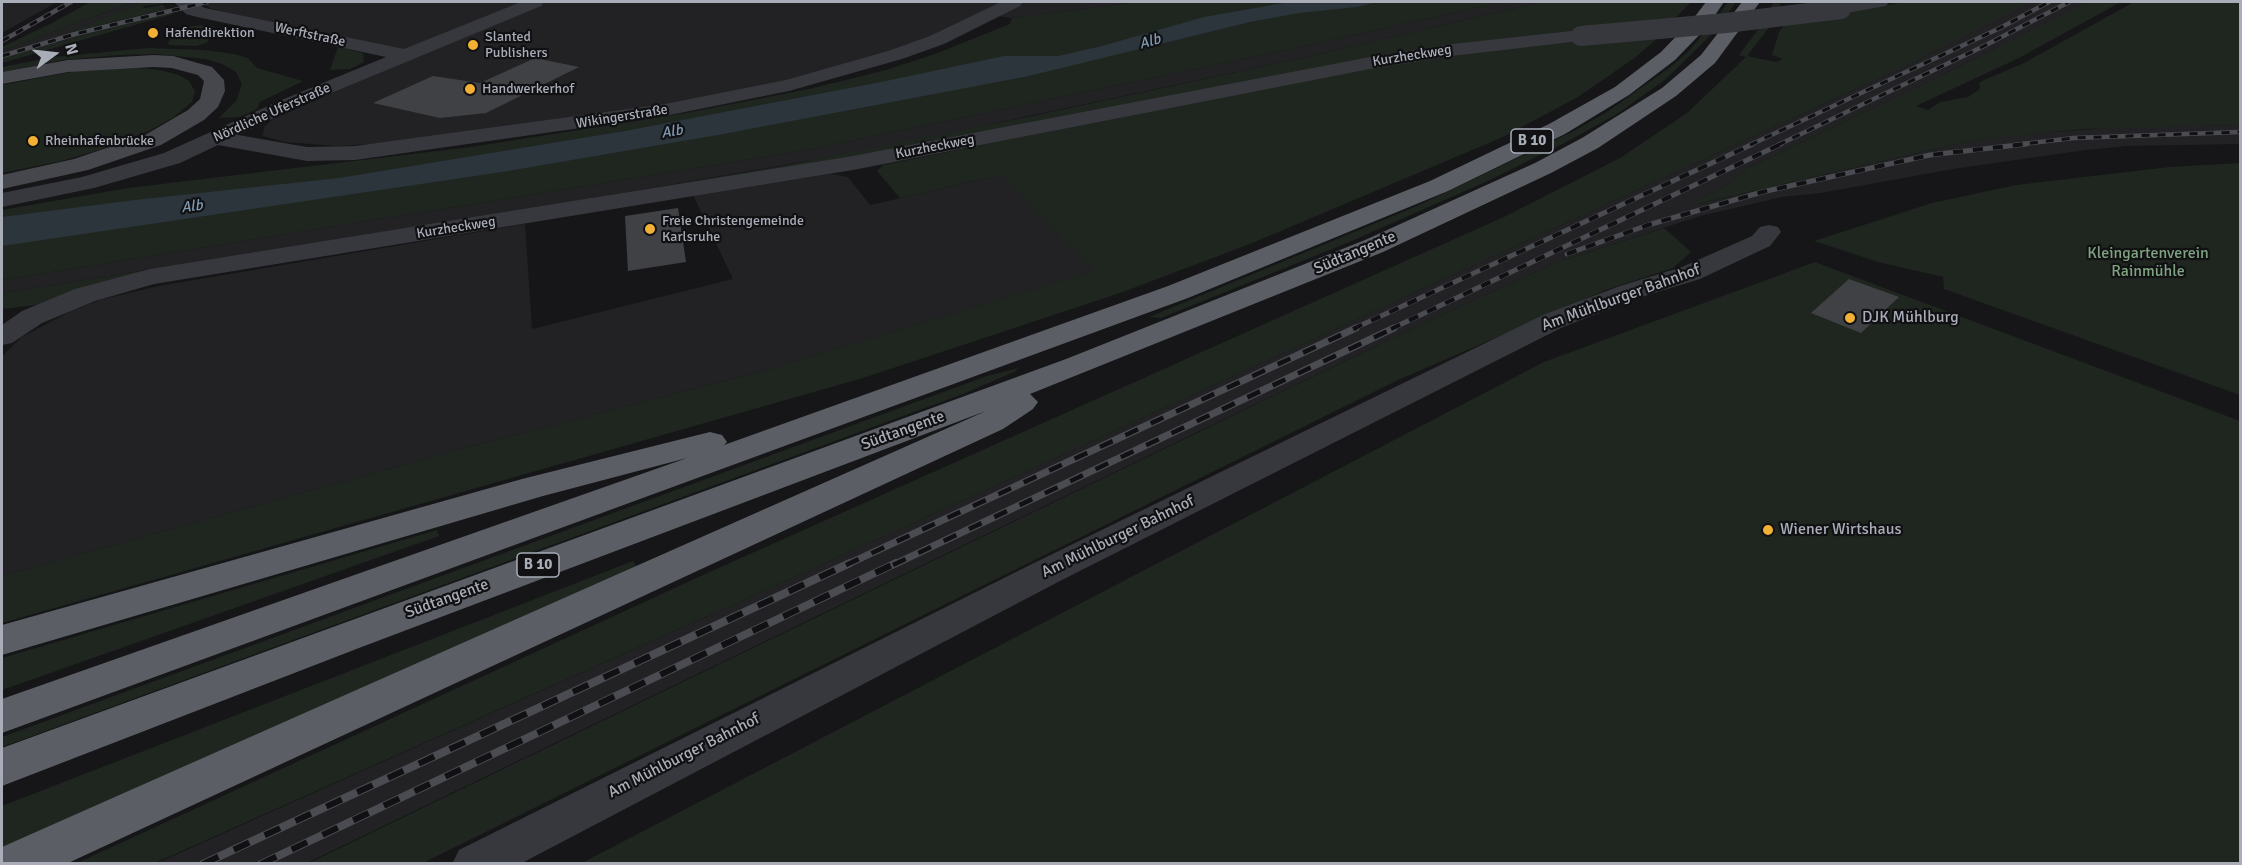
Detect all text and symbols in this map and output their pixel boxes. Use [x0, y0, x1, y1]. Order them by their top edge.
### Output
street label: Werftstraße [273, 19, 347, 51]
north arrow [24, 24, 84, 84]
place label: Hafendirektion [165, 25, 255, 41]
marker: Hafendirektion [146, 26, 160, 40]
place label: Slanted Publishers [485, 29, 548, 62]
water label: Alb [1137, 30, 1163, 54]
marker: Slanted Publishers [466, 38, 480, 52]
text: N [60, 41, 82, 57]
street label: Kurzheckweg [1371, 41, 1453, 71]
street label: Nördliche Uferstraße [211, 80, 333, 146]
place label: Handwerkerhof [482, 81, 574, 97]
marker: Handwerkerhof [463, 82, 477, 96]
street label: Wikingerstraße [575, 101, 669, 133]
water label: Alb [660, 121, 684, 143]
road number: B 10 [1511, 129, 1553, 153]
street label: Kurzheckweg [894, 131, 976, 163]
place label: Rheinhafenbrücke [45, 133, 154, 149]
marker: Rheinhafenbrücke [26, 134, 40, 148]
water label: Alb [180, 197, 204, 217]
street label: Kurzheckweg [415, 213, 497, 243]
place label: Freie Christengemeinde Karlsruhe [662, 213, 804, 246]
marker: Freie Christengemeinde Karlsruhe [643, 222, 657, 236]
street label: Südtangente [1311, 227, 1399, 279]
park label: Kleingartenverein Rainmühle [2087, 244, 2209, 282]
street label: Am Mühlburger Bahnhof [1539, 260, 1703, 336]
place label: DJK Mühlburg [1862, 308, 1959, 328]
marker: DJK Mühlburg [1843, 311, 1857, 325]
street label: Südtangente [859, 407, 947, 455]
street label: Am Mühlburger Bahnhof [1039, 492, 1197, 582]
place label: Wiener Wirtshaus [1780, 520, 1901, 540]
marker: Wiener Wirtshaus [1761, 523, 1775, 537]
road number: B 10 [517, 553, 559, 577]
street label: Südtangente [403, 575, 491, 623]
street label: Am Mühlburger Bahnhof [605, 709, 763, 803]

